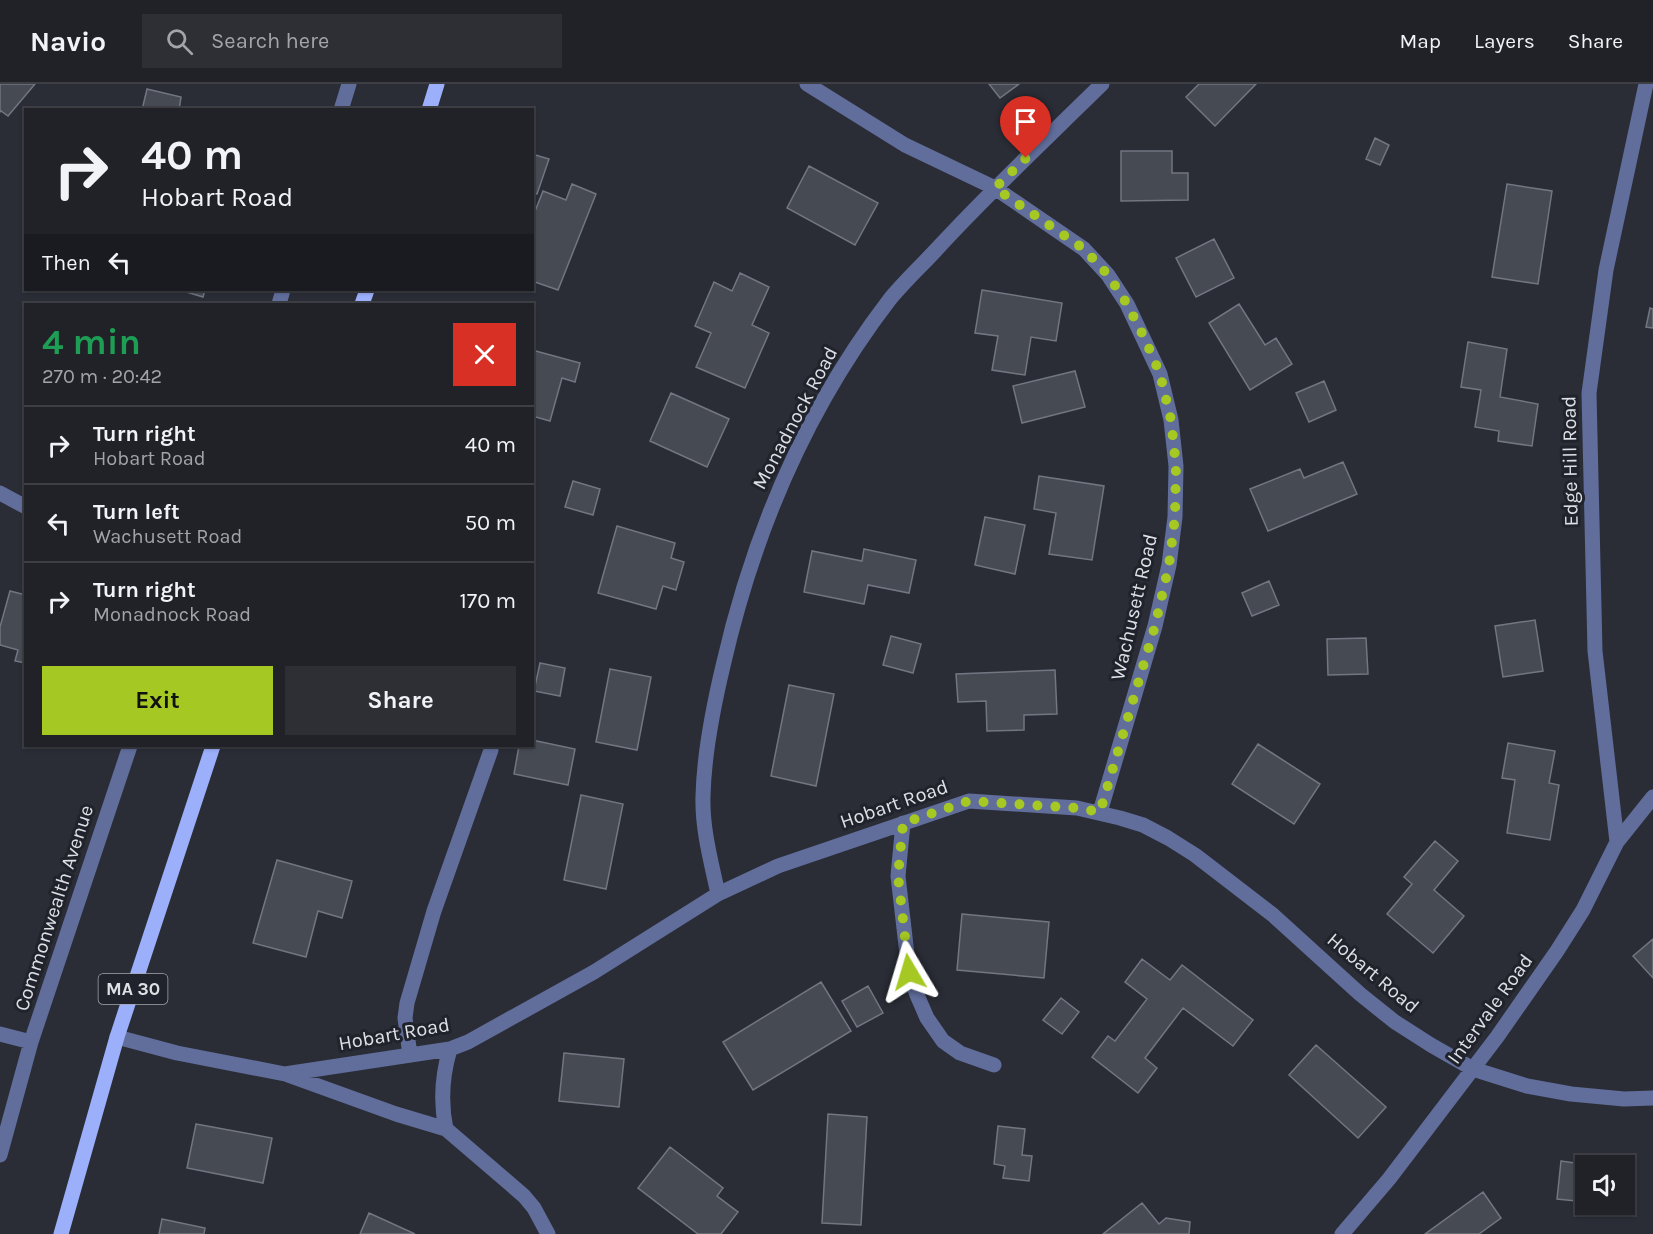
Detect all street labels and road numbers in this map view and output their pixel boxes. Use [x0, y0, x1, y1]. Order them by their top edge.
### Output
street label: Monadnock Road [748, 343, 842, 493]
street label: Edge Hill Road [1557, 395, 1583, 527]
street label: Wachusett Road [1106, 532, 1162, 682]
street label: Hobart Road [837, 775, 951, 833]
street label: Commonwealth Avenue [10, 802, 98, 1014]
street label: Hobart Road [1322, 928, 1424, 1018]
street label: Intervale Road [1442, 949, 1538, 1069]
road number: MA 30 [98, 974, 168, 1004]
street label: Hobart Road [337, 1013, 451, 1055]

